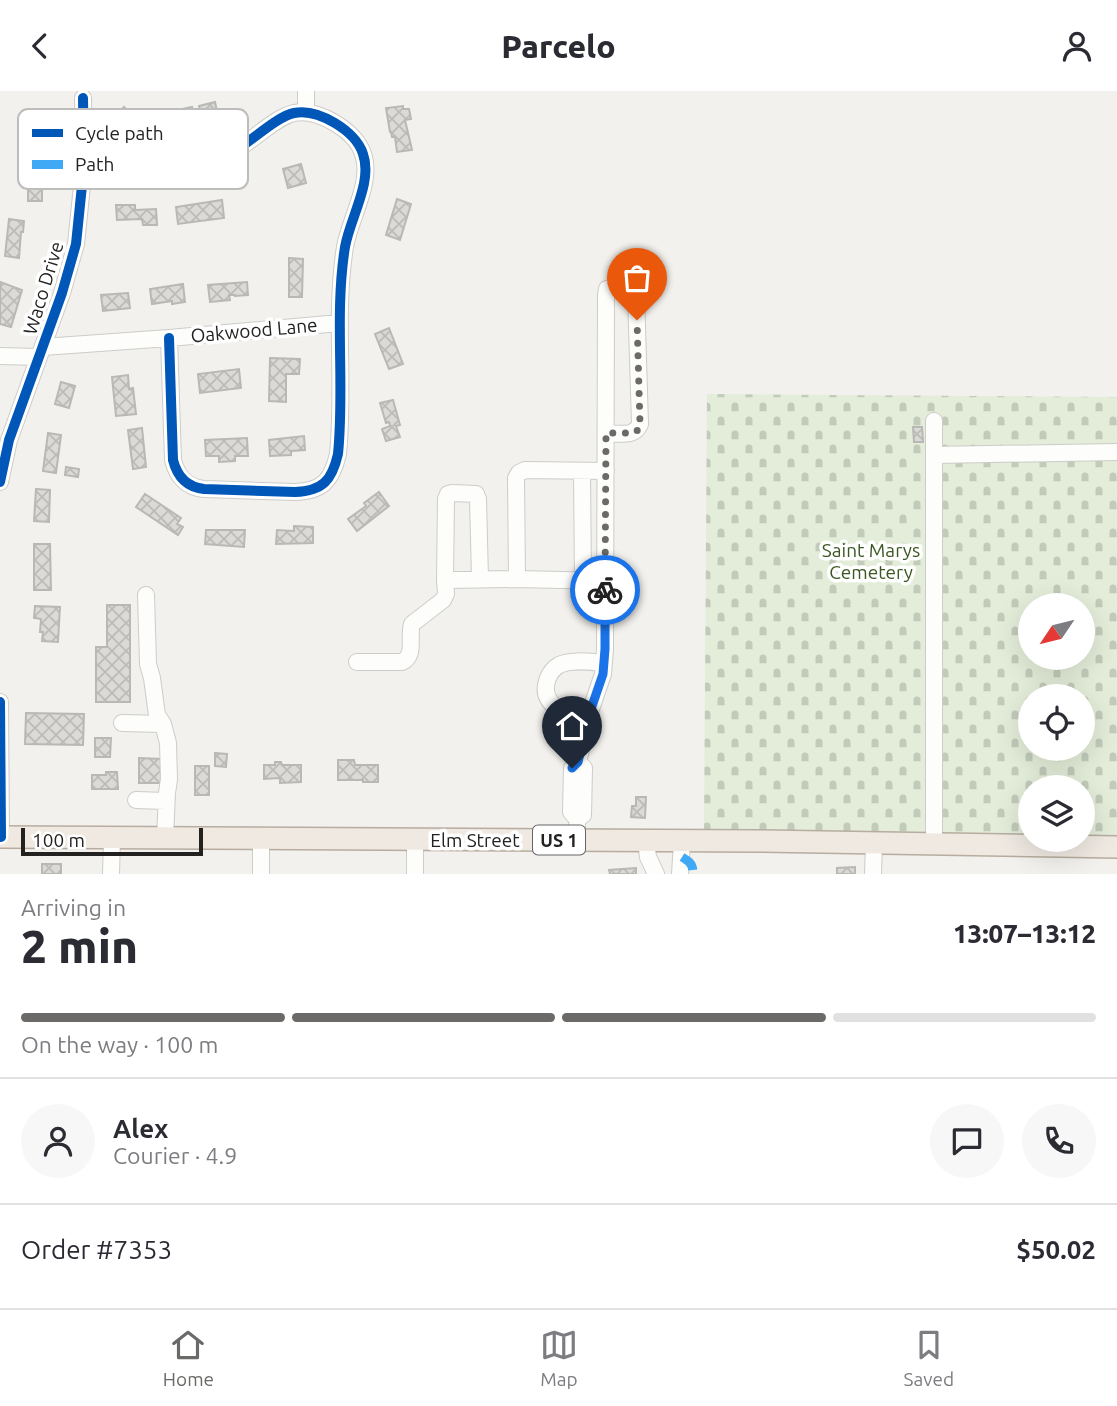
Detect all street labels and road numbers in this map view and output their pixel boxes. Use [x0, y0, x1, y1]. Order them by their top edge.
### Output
street label: Waco Drive [18, 239, 68, 337]
street label: Oakwood Lane [190, 313, 318, 347]
road number: US 1 [533, 825, 585, 855]
street label: Elm Street [430, 829, 520, 851]

